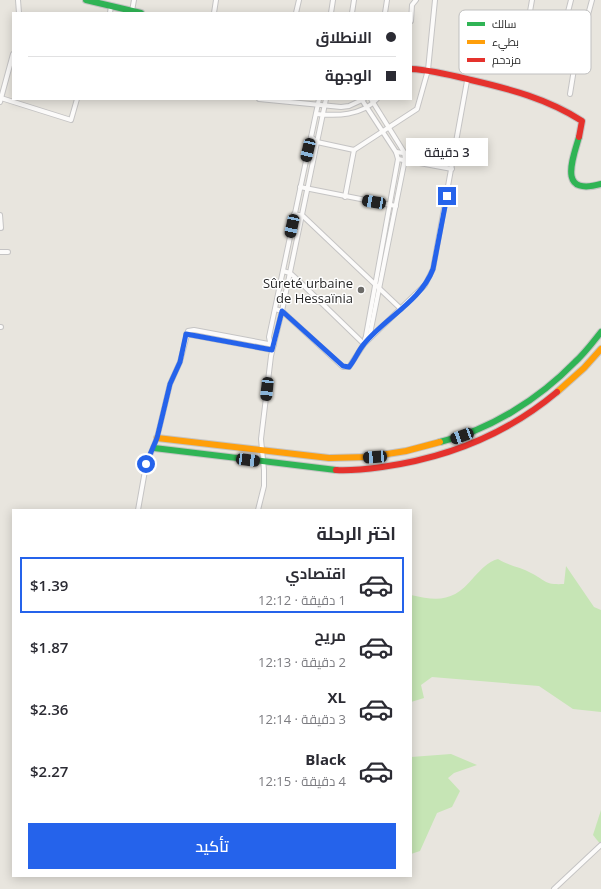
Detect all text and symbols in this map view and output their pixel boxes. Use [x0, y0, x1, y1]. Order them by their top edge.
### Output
legend [459, 10, 591, 74]
text: سالك [492, 16, 516, 31]
text: الانطلاق [316, 27, 372, 47]
text: بطيء [492, 34, 519, 51]
text: مزدحم [492, 52, 521, 68]
text: الوجهة [325, 65, 372, 85]
car [299, 137, 317, 163]
callout: 3 دقيقة [406, 138, 488, 166]
text: 3 دقيقة [424, 143, 470, 161]
route end [438, 187, 456, 205]
car [361, 194, 387, 210]
car [284, 213, 300, 239]
place label: Sûreté urbaine de Hessaïnia [263, 274, 353, 307]
marker: Sûreté urbaine de Hessaïnia [356, 285, 366, 295]
car [260, 376, 274, 402]
car [449, 426, 475, 446]
car [363, 450, 387, 464]
car [235, 453, 261, 467]
route start [137, 455, 155, 473]
text: اختر الرحلة [317, 521, 396, 545]
text: اقتصادي [286, 563, 346, 583]
icon: car [358, 567, 394, 603]
text: $1.39 [30, 575, 68, 595]
text: 1 دقيقة · 12:12 [258, 591, 346, 609]
text: مريح [314, 625, 346, 645]
icon: car [358, 629, 394, 665]
text: $1.87 [30, 637, 68, 657]
text: 2 دقيقة · 12:13 [258, 653, 346, 671]
text: XL [328, 687, 346, 707]
icon: car [358, 691, 394, 727]
text: $2.36 [30, 699, 68, 719]
text: 3 دقيقة · 12:14 [258, 710, 346, 728]
text: Black [305, 749, 346, 769]
icon: car [358, 753, 394, 789]
text: $2.27 [30, 761, 68, 781]
text: 4 دقيقة · 12:15 [258, 772, 346, 790]
button: تأكيد [28, 823, 396, 869]

